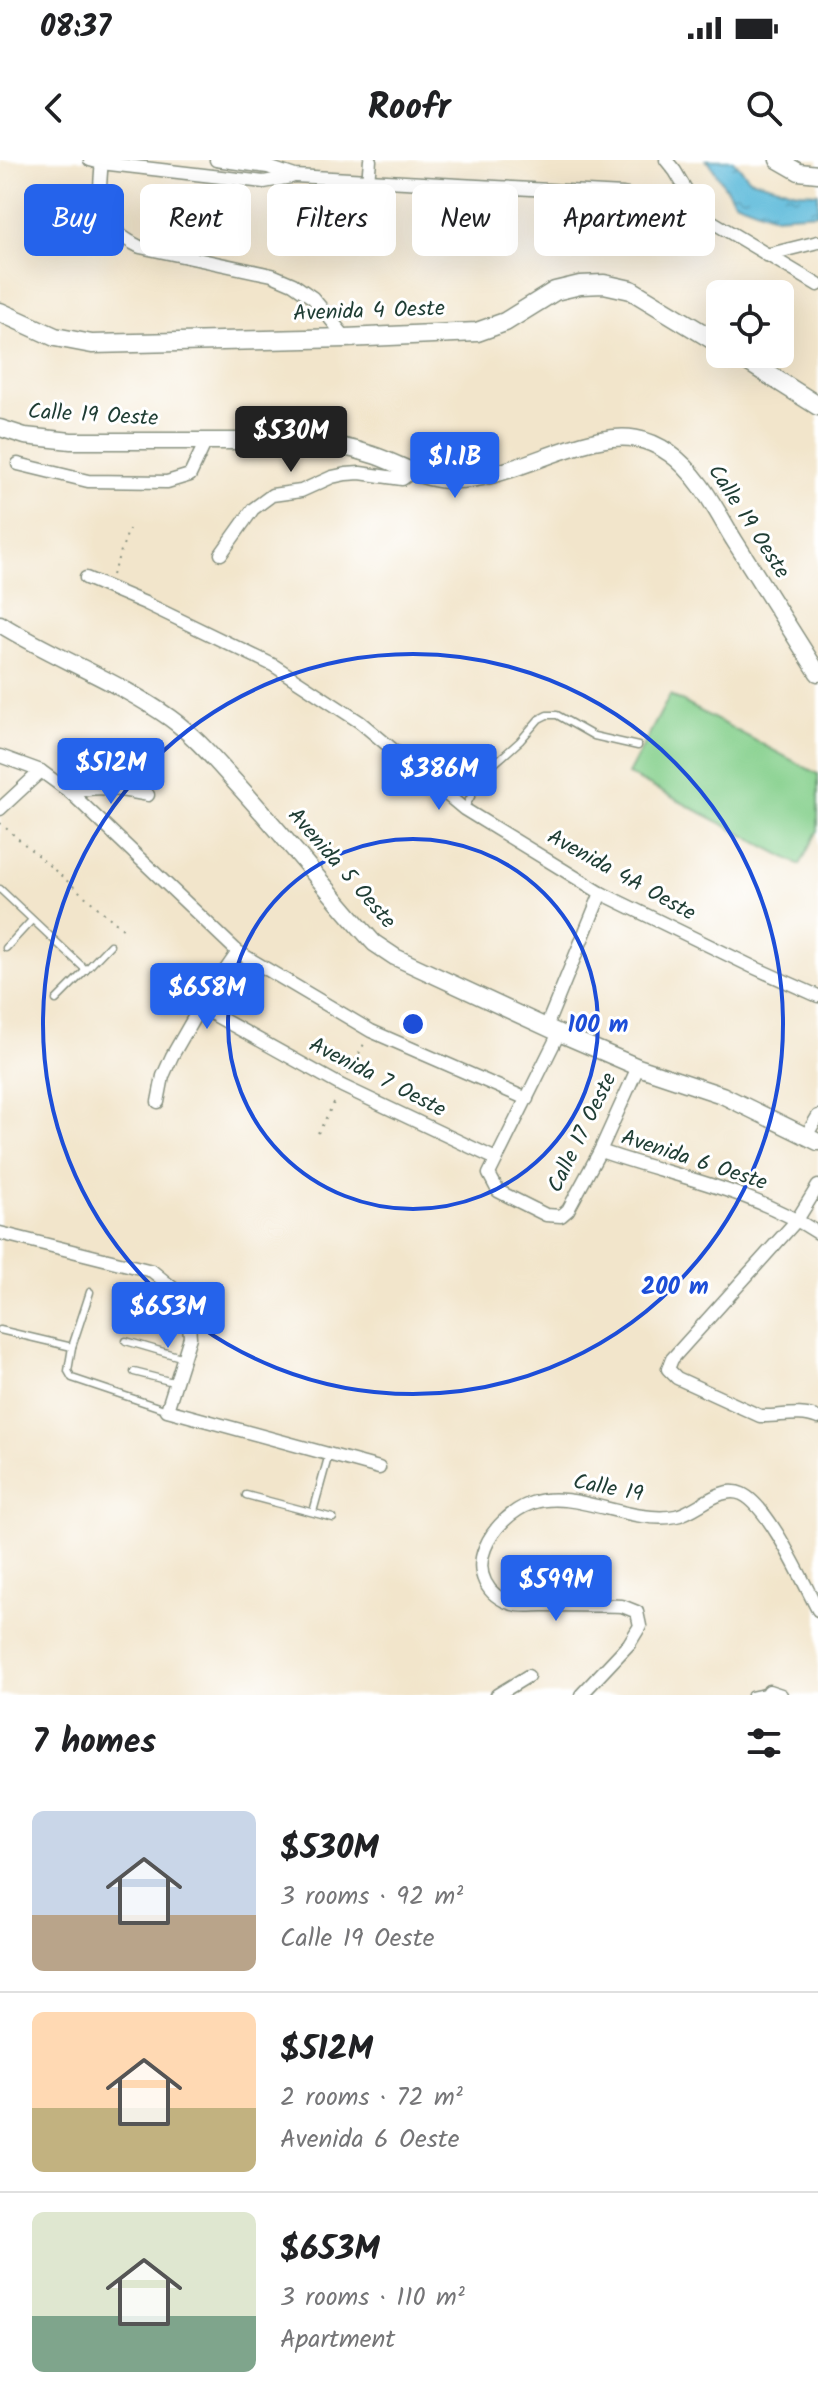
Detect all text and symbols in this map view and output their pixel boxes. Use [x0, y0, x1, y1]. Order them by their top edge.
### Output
text: 08:37 [40, 4, 111, 52]
text: Roofr [367, 80, 451, 137]
icon: back [32, 86, 76, 130]
icon: search [742, 86, 786, 130]
chip: Buy [24, 184, 124, 256]
chip: Rent [140, 184, 251, 256]
chip: Filters [267, 184, 396, 256]
chip: New [412, 184, 518, 256]
chip: Apartment [534, 184, 715, 256]
map controls [706, 280, 794, 368]
button: locate [706, 280, 794, 368]
street label: Avenida 4 Oeste [293, 292, 446, 332]
street label: Calle 19 Oeste [27, 395, 159, 437]
pin: $530M [235, 406, 347, 474]
text: $530M [253, 411, 329, 453]
pin: $1.1B [399, 432, 511, 500]
text: $1.1B [428, 437, 482, 479]
street label: Calle 19 Oeste [698, 458, 798, 586]
pin: $512M [55, 738, 167, 806]
text: $512M [75, 743, 147, 785]
pin: $386M [383, 744, 495, 812]
text: $386M [400, 749, 478, 791]
street label: Avenida 5 Oeste [278, 800, 404, 938]
street label: Avenida 4A Oeste [540, 821, 702, 931]
pin: $658M [151, 963, 263, 1031]
text: $658M [168, 968, 246, 1010]
text: 100 m [568, 1006, 628, 1045]
centre of rings [399, 1010, 427, 1038]
street label: Avenida 7 Oeste [302, 1028, 452, 1128]
street label: Calle 17 Oeste [539, 1067, 627, 1199]
street label: Avenida 6 Oeste [616, 1121, 772, 1201]
text: 200 m [641, 1268, 709, 1307]
pin: $653M [112, 1282, 224, 1350]
text: $653M [130, 1287, 206, 1329]
street label: Calle 19 [570, 1465, 646, 1513]
pin: $599M [500, 1555, 612, 1623]
text: $599M [519, 1560, 593, 1602]
text: 7 homes [32, 1716, 156, 1770]
icon: filters [742, 1721, 786, 1765]
text: $530M [280, 1822, 379, 1876]
icon: home [96, 1843, 192, 1939]
text: 3 rooms · 92 m² [280, 1876, 463, 1918]
text: Calle 19 Oeste [280, 1918, 434, 1960]
text: $512M [280, 2023, 373, 2077]
icon: home [96, 2044, 192, 2140]
text: 2 rooms · 72 m² [280, 2077, 463, 2119]
text: Avenida 6 Oeste [280, 2119, 459, 2161]
text: $653M [280, 2223, 380, 2277]
icon: home [96, 2244, 192, 2340]
text: 3 rooms · 110 m² [280, 2277, 465, 2319]
text: Apartment [280, 2319, 395, 2361]

